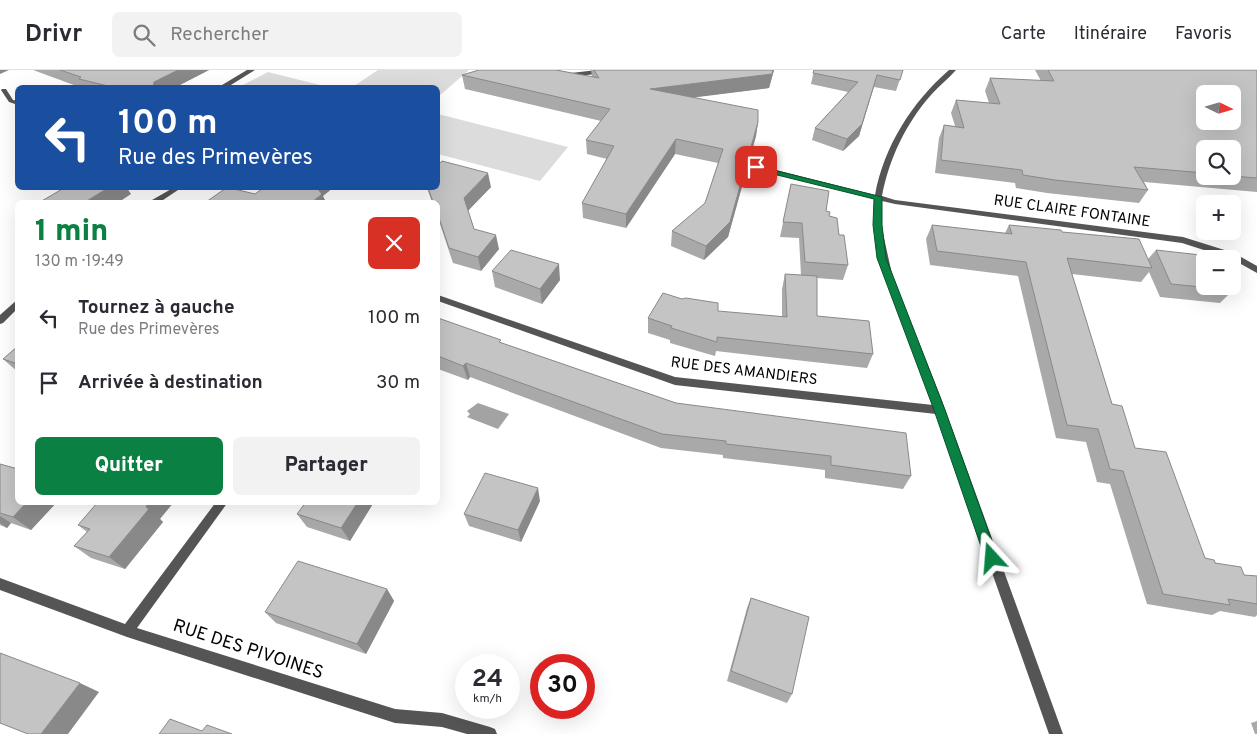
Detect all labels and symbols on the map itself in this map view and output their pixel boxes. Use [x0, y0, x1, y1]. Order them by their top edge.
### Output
north arrow [1196, 85, 1241, 130]
pin [735, 146, 777, 188]
street label: RUE CLAIRE FONTAINE [992, 192, 1152, 232]
street label: RUE DES AMANDIERS [670, 354, 818, 390]
position arrow [965, 531, 1017, 583]
street label: RUE DES PIVOINES [170, 615, 326, 685]
speed limit sign: 30 [530, 654, 595, 719]

